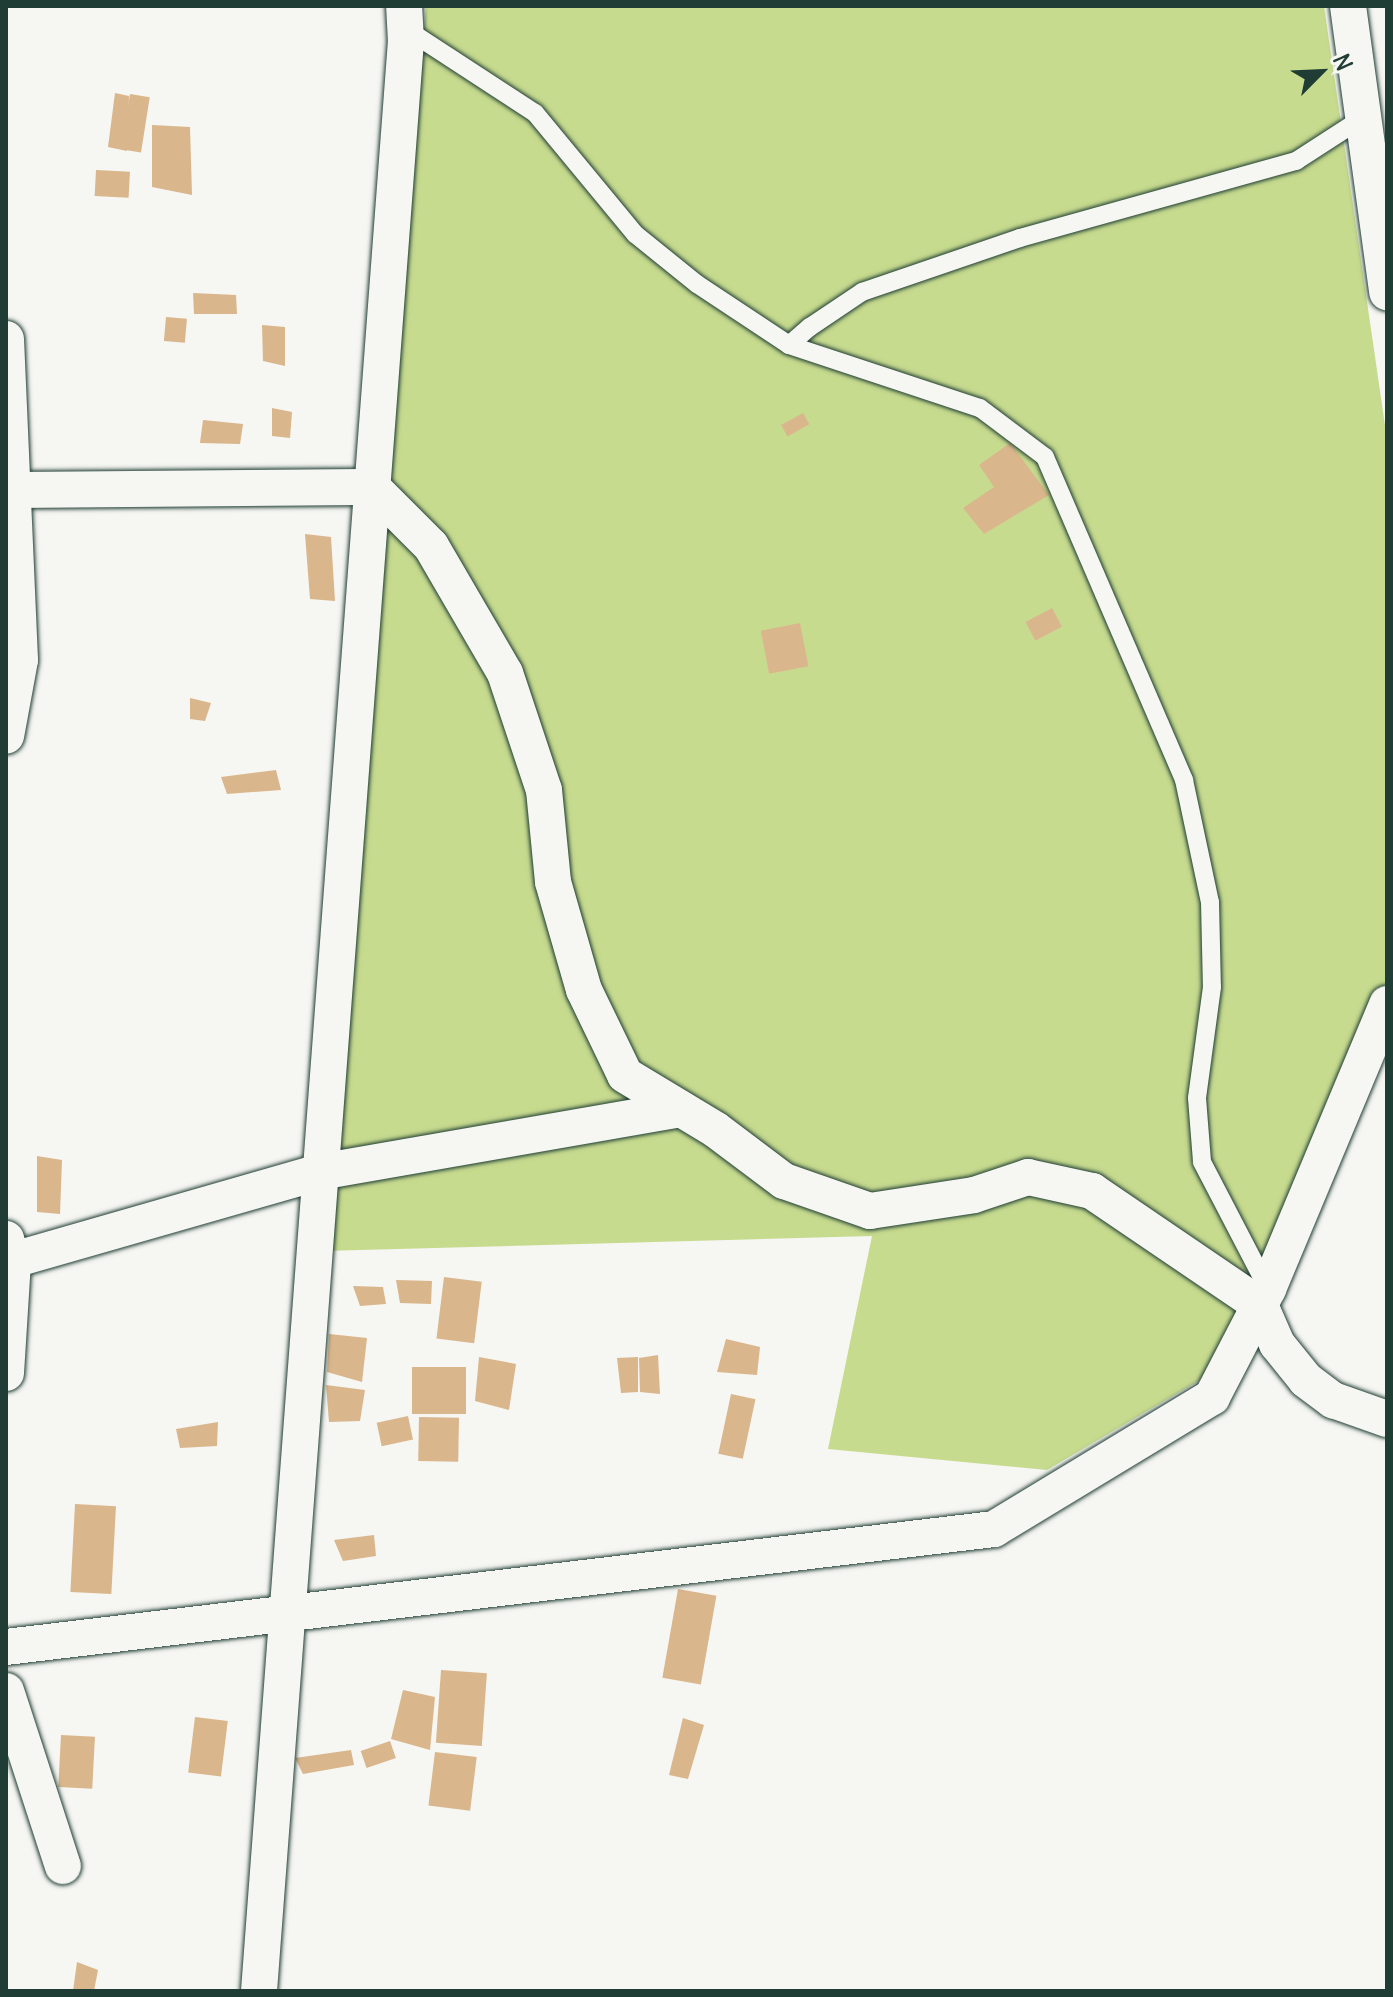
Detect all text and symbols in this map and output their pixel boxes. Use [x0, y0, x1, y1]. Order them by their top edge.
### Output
north arrow [1281, 32, 1361, 112]
text: N [1327, 50, 1359, 75]

